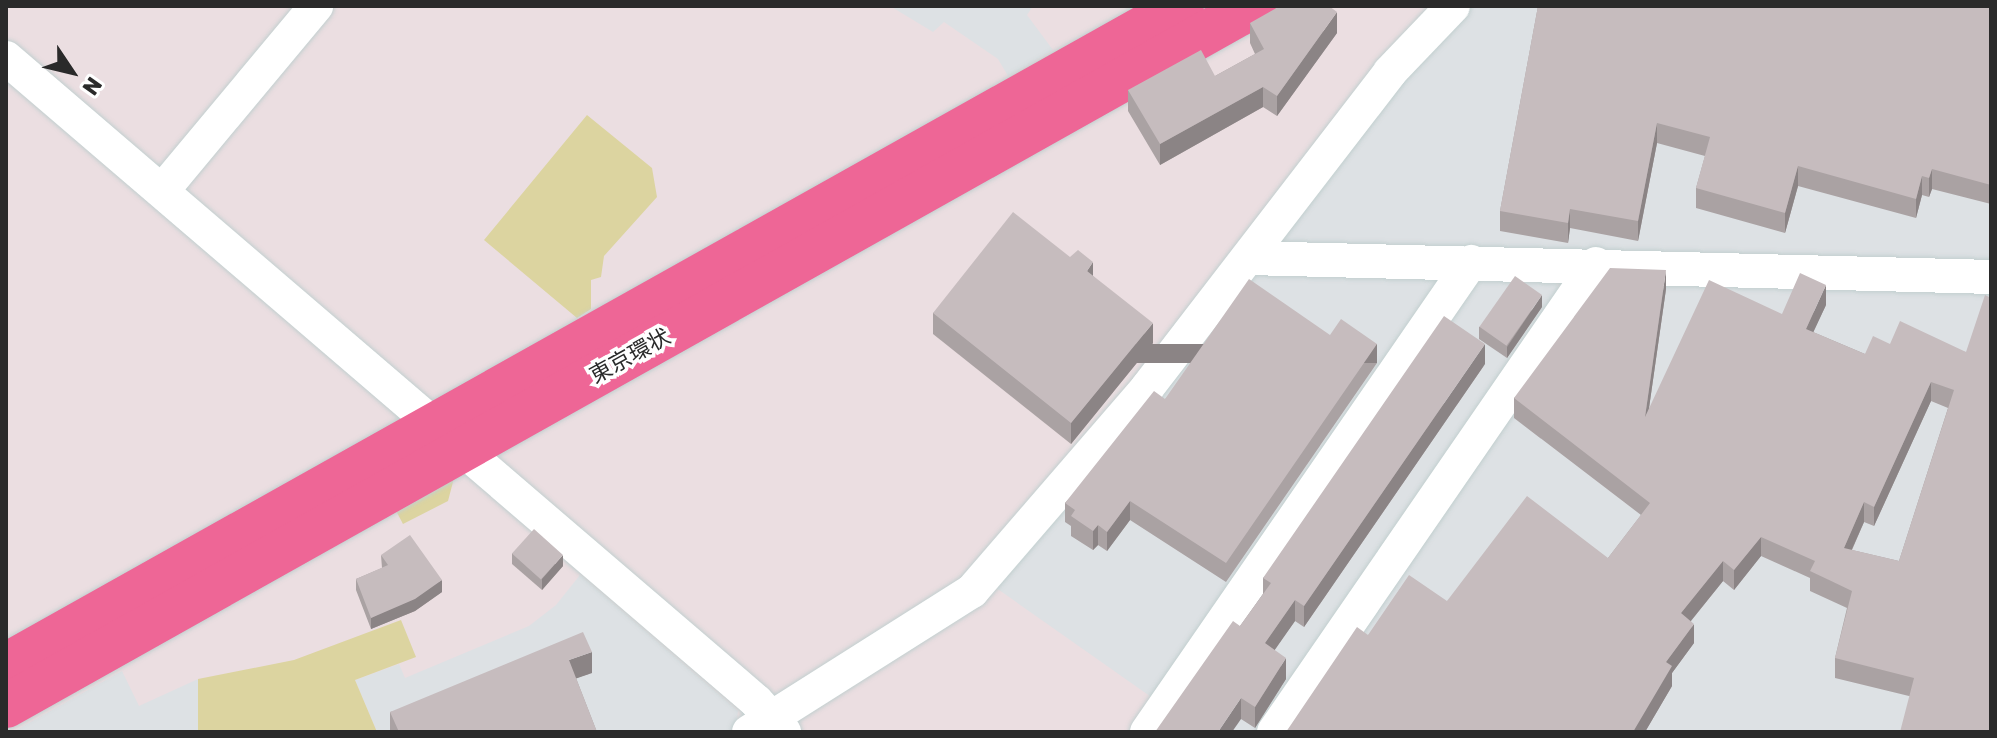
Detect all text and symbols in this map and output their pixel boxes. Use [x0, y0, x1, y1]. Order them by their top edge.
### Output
north arrow [32, 32, 112, 112]
text: N [76, 72, 108, 100]
street label: 東京環状 [585, 323, 675, 389]

